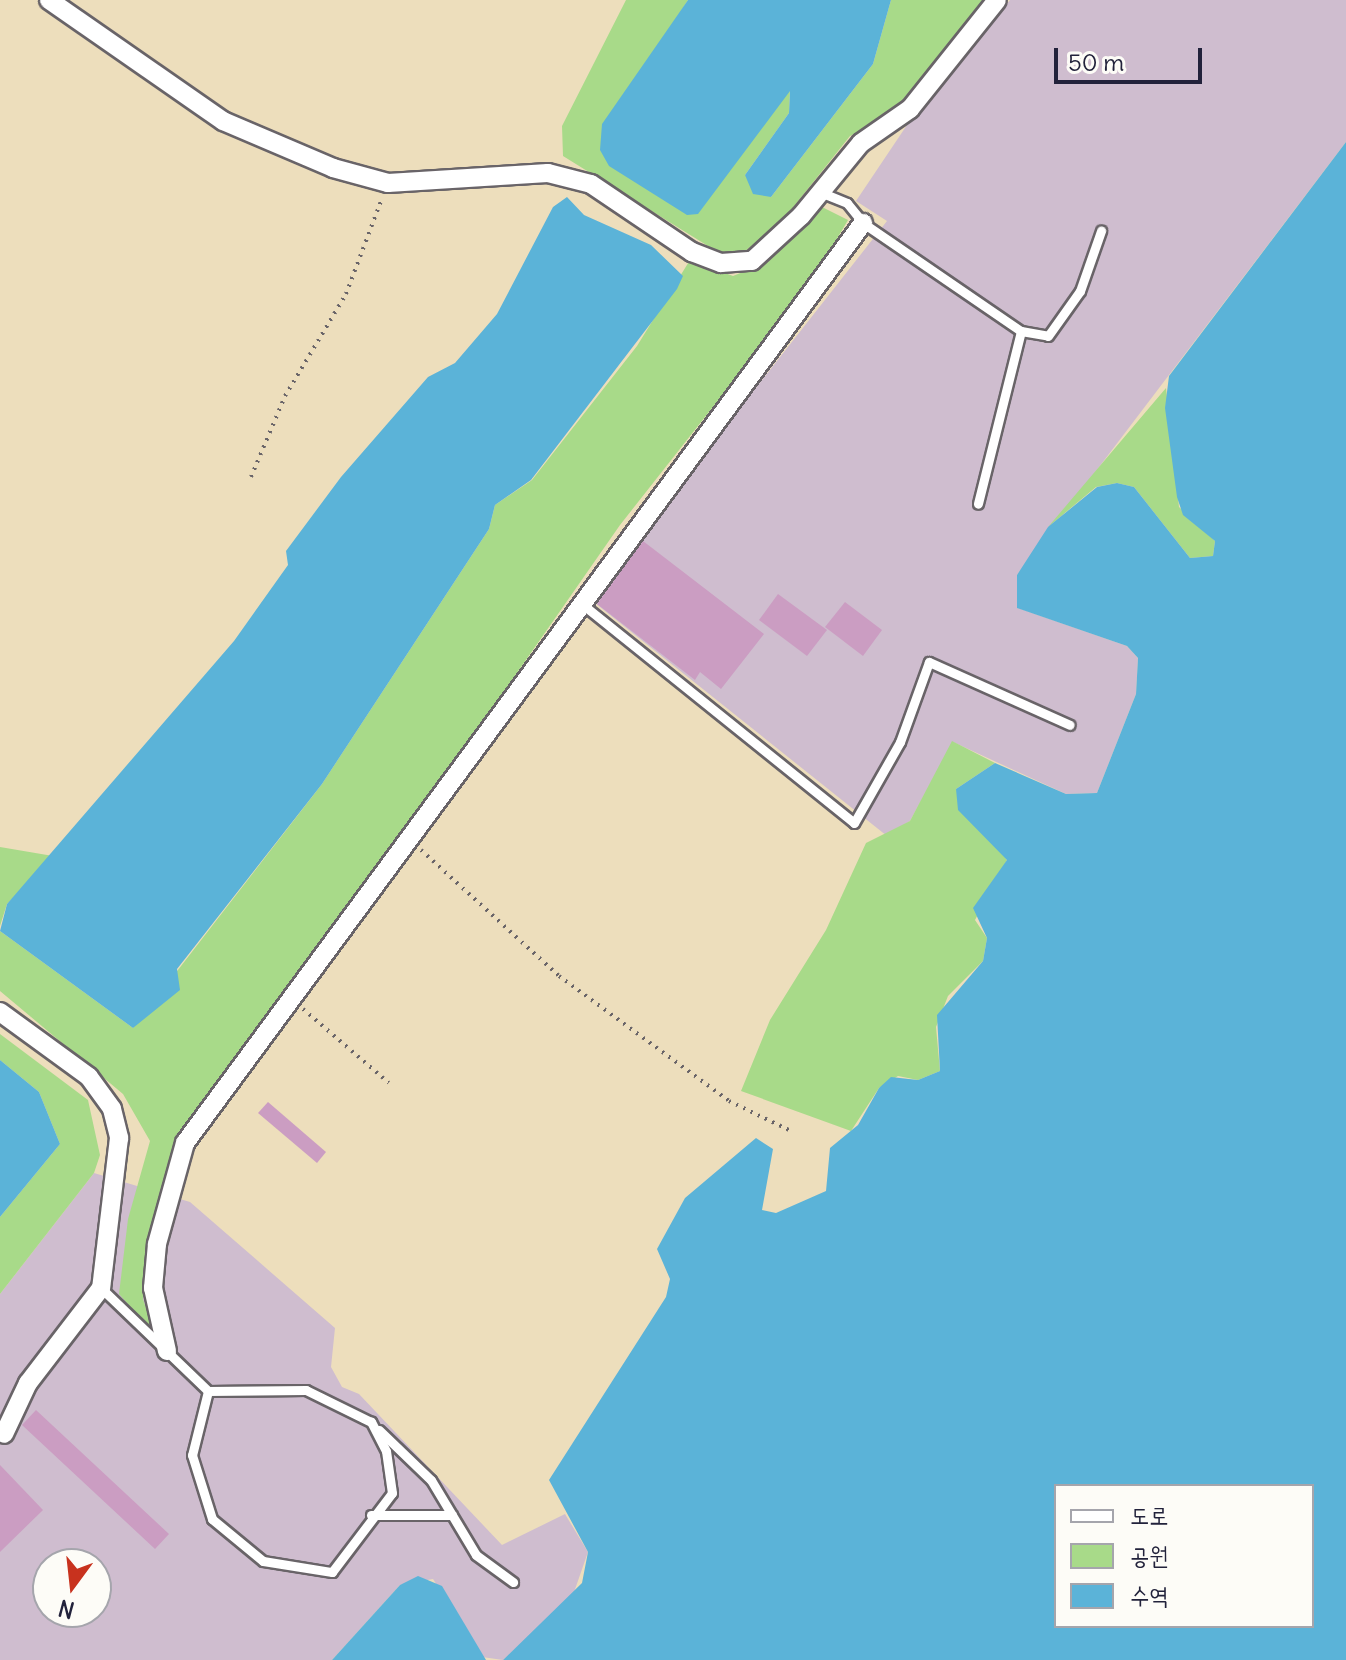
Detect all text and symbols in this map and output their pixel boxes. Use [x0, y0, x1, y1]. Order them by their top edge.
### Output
scale bar [1058, 32, 1206, 82]
text: 50 m [1068, 47, 1124, 77]
legend [1054, 1484, 1314, 1628]
text: 도로 [1130, 1500, 1169, 1530]
text: 공원 [1130, 1540, 1169, 1570]
north arrow [32, 1548, 112, 1628]
text: 수역 [1130, 1580, 1169, 1610]
text: N [55, 1594, 77, 1625]

